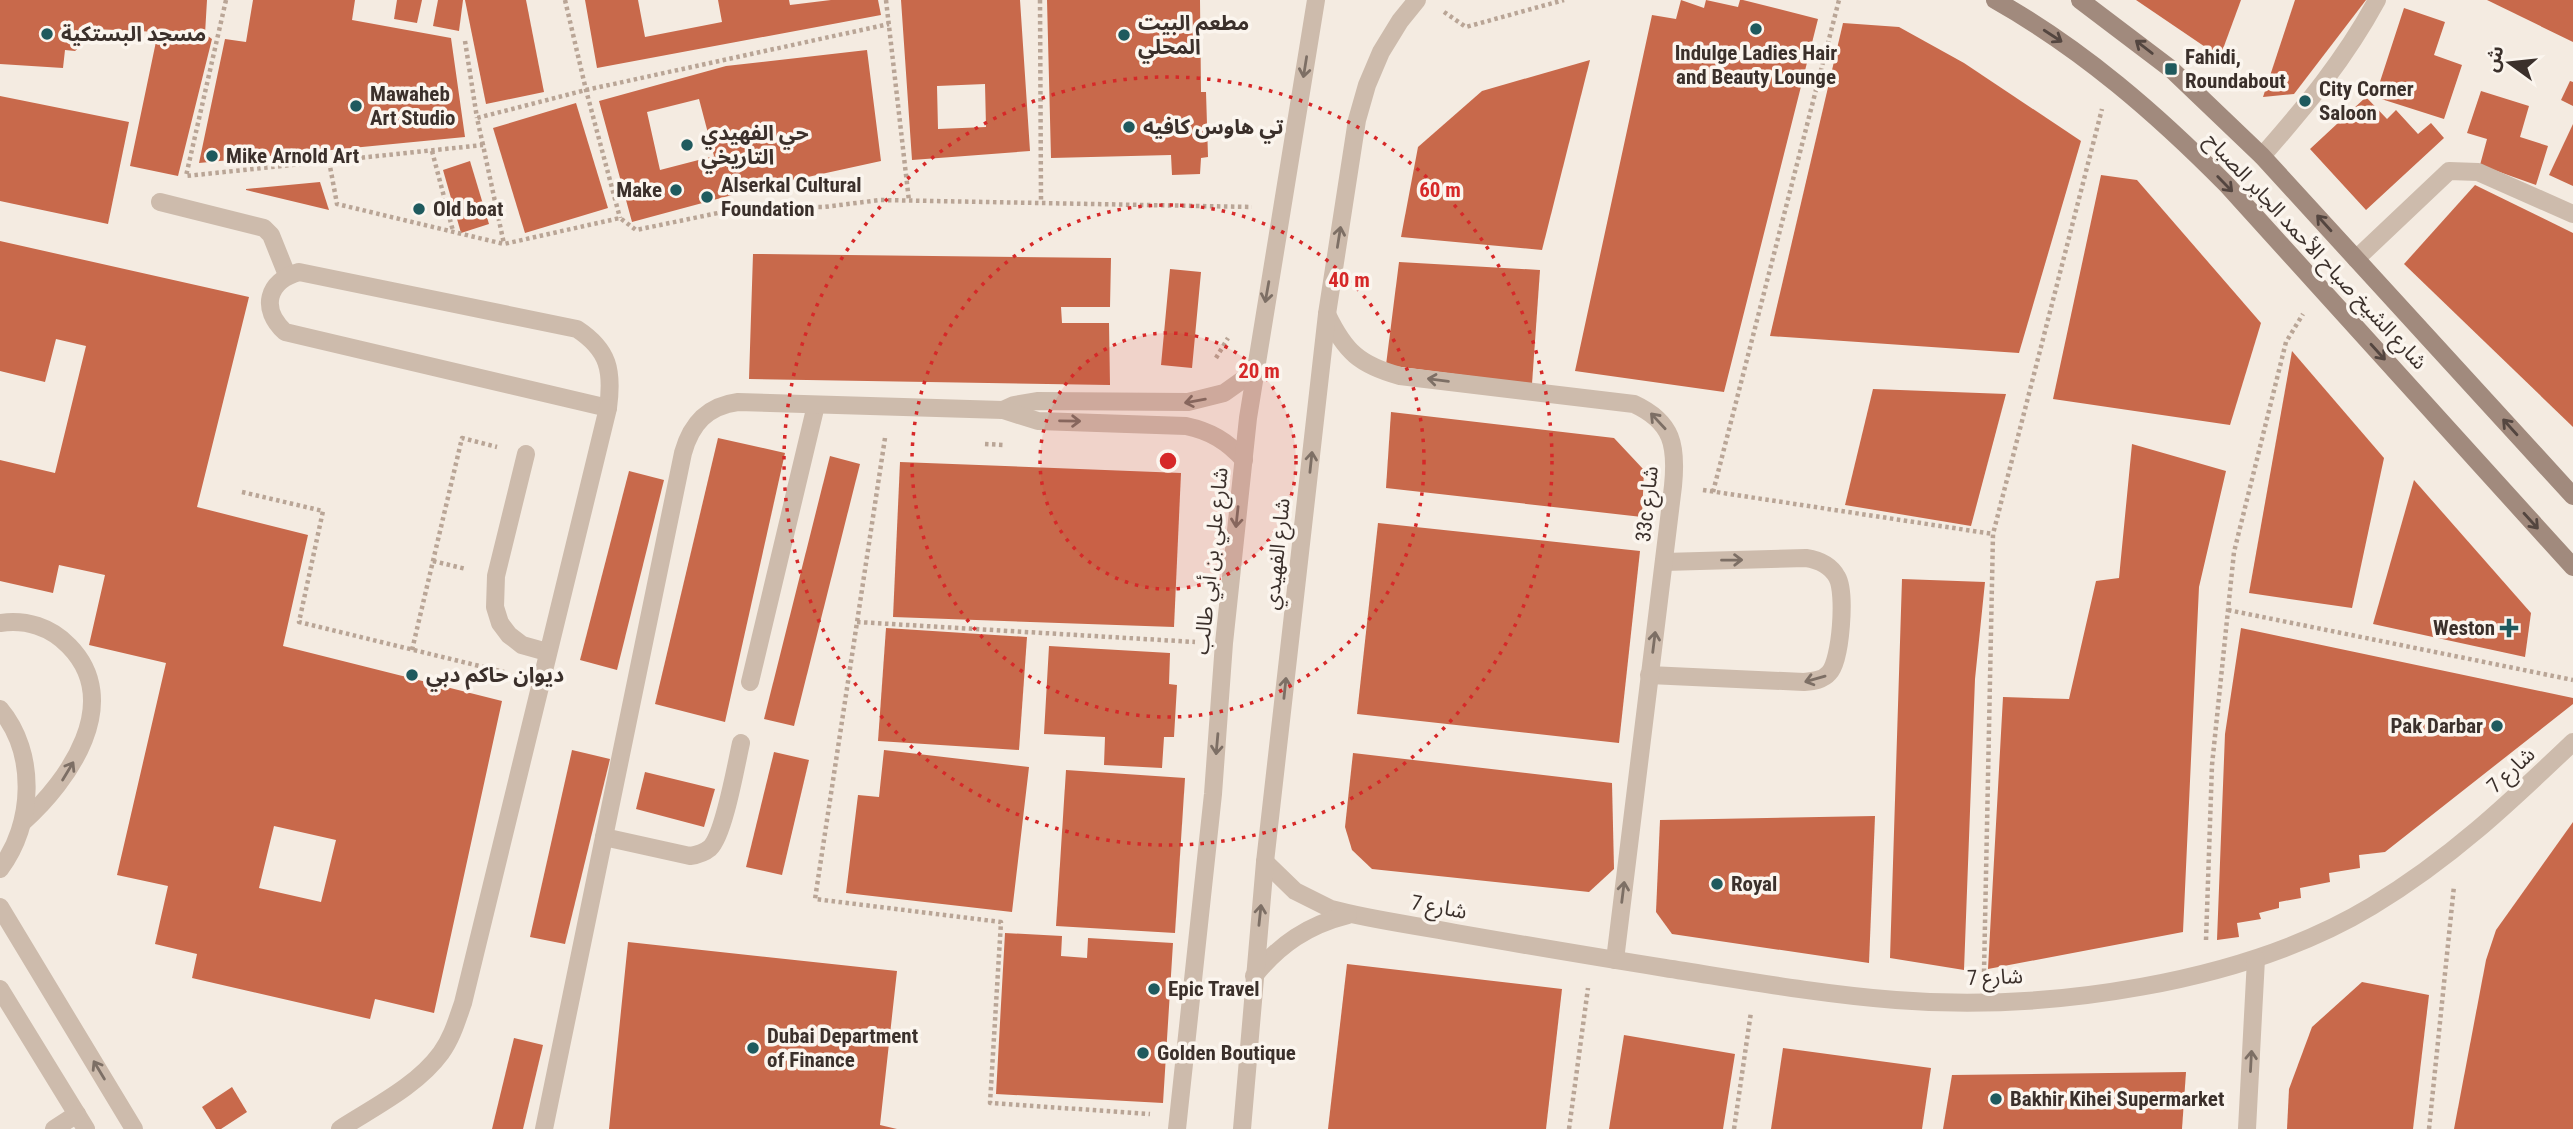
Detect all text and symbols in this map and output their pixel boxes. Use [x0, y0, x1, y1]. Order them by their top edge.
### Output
place label: مطعم البيت المحلي [1138, 11, 1249, 64]
marker: Indulge Ladies Hair and Beauty Lounge [1748, 21, 1764, 37]
place label: مسجد البستكية [61, 22, 206, 46]
marker: مسجد البستكية [39, 26, 55, 42]
marker: مطعم البيت المحلي [1116, 27, 1132, 43]
north arrow [2475, 28, 2545, 98]
one-way arrow [2043, 29, 2062, 44]
one-way arrow [2135, 40, 2153, 55]
place label: Indulge Ladies Hair and Beauty Lounge [1675, 41, 1837, 89]
text: ش [2480, 43, 2509, 74]
place label: Fahidi, Roundabout [2185, 45, 2286, 93]
one-way arrow [1298, 55, 1311, 78]
marker: Fahidi, Roundabout [2163, 61, 2179, 77]
place label: City Corner Saloon [2319, 77, 2414, 125]
place label: Mawaheb Art Studio [370, 82, 456, 130]
marker: City Corner Saloon [2297, 93, 2313, 109]
marker: Mawaheb Art Studio [348, 98, 364, 114]
place label: تي هاوس كافيه [1143, 115, 1284, 144]
marker: تي هاوس كافيه [1121, 119, 1137, 135]
place label: حي الفهيدي التاريخي [701, 121, 809, 174]
street label: شارع الشيخ صباح الأحمد الجابر الصباح [2198, 128, 2432, 376]
marker: حي الفهيدي التاريخي [679, 137, 695, 153]
place label: Mike Arnold Art [226, 144, 359, 168]
marker: Mike Arnold Art [204, 148, 220, 164]
place label: Alserkal Cultural Foundation [721, 173, 862, 221]
one-way arrow [2217, 175, 2234, 192]
place label: Make [616, 178, 662, 202]
text: 60 m [1419, 178, 1461, 202]
marker: Make [668, 182, 684, 198]
marker: Alserkal Cultural Foundation [699, 189, 715, 205]
place label: Old boat [433, 197, 503, 221]
marker: Old boat [411, 201, 427, 217]
one-way arrow [2315, 215, 2332, 232]
one-way arrow [1333, 226, 1346, 249]
text: 40 m [1328, 268, 1370, 292]
one-way arrow [1260, 280, 1274, 303]
one-way arrow [2370, 343, 2387, 360]
text: 20 m [1238, 359, 1280, 383]
one-way arrow [1427, 374, 1450, 387]
one-way arrow [1184, 395, 1207, 408]
one-way arrow [1650, 413, 1667, 430]
one-way arrow [1058, 415, 1081, 428]
one-way arrow [2502, 419, 2519, 436]
centre of rings [1156, 449, 1180, 473]
one-way arrow [1304, 452, 1317, 474]
street label: 33c شارع [1631, 465, 1666, 543]
street label: شارع علي بن أبي طالب [1189, 466, 1237, 656]
street label: شارع الفهيدي [1259, 497, 1299, 611]
one-way arrow [1231, 505, 1244, 528]
one-way arrow [2523, 512, 2540, 529]
one-way arrow [1720, 553, 1743, 567]
place label: Weston [2433, 616, 2495, 640]
marker: Weston [2501, 620, 2517, 636]
one-way arrow [1647, 631, 1660, 654]
place label: ديوان حاكم دبي [426, 663, 564, 692]
marker: ديوان حاكم دبي [404, 667, 420, 683]
one-way arrow [1804, 673, 1826, 686]
one-way arrow [1278, 678, 1291, 700]
place label: Pak Darbar [2390, 714, 2483, 738]
marker: Pak Darbar [2489, 718, 2505, 734]
one-way arrow [1210, 732, 1223, 755]
street label: شارع 7 [2482, 742, 2542, 800]
one-way arrow [61, 762, 75, 782]
place label: Royal [1731, 872, 1777, 896]
marker: Royal [1709, 876, 1725, 892]
one-way arrow [1617, 882, 1630, 904]
street label: شارع 7 [1409, 890, 1469, 927]
one-way arrow [1254, 904, 1267, 926]
street label: شارع 7 [1967, 964, 2024, 993]
place label: Epic Travel [1168, 977, 1260, 1001]
marker: Epic Travel [1146, 981, 1162, 997]
place label: Dubai Department of Finance [767, 1024, 918, 1072]
marker: Dubai Department of Finance [745, 1040, 761, 1056]
place label: Golden Boutique [1157, 1041, 1296, 1065]
marker: Golden Boutique [1135, 1045, 1151, 1061]
one-way arrow [2244, 1050, 2257, 1073]
one-way arrow [91, 1061, 105, 1081]
place label: Bakhir Kihei Supermarket [2010, 1087, 2224, 1111]
marker: Bakhir Kihei Supermarket [1988, 1091, 2004, 1107]

